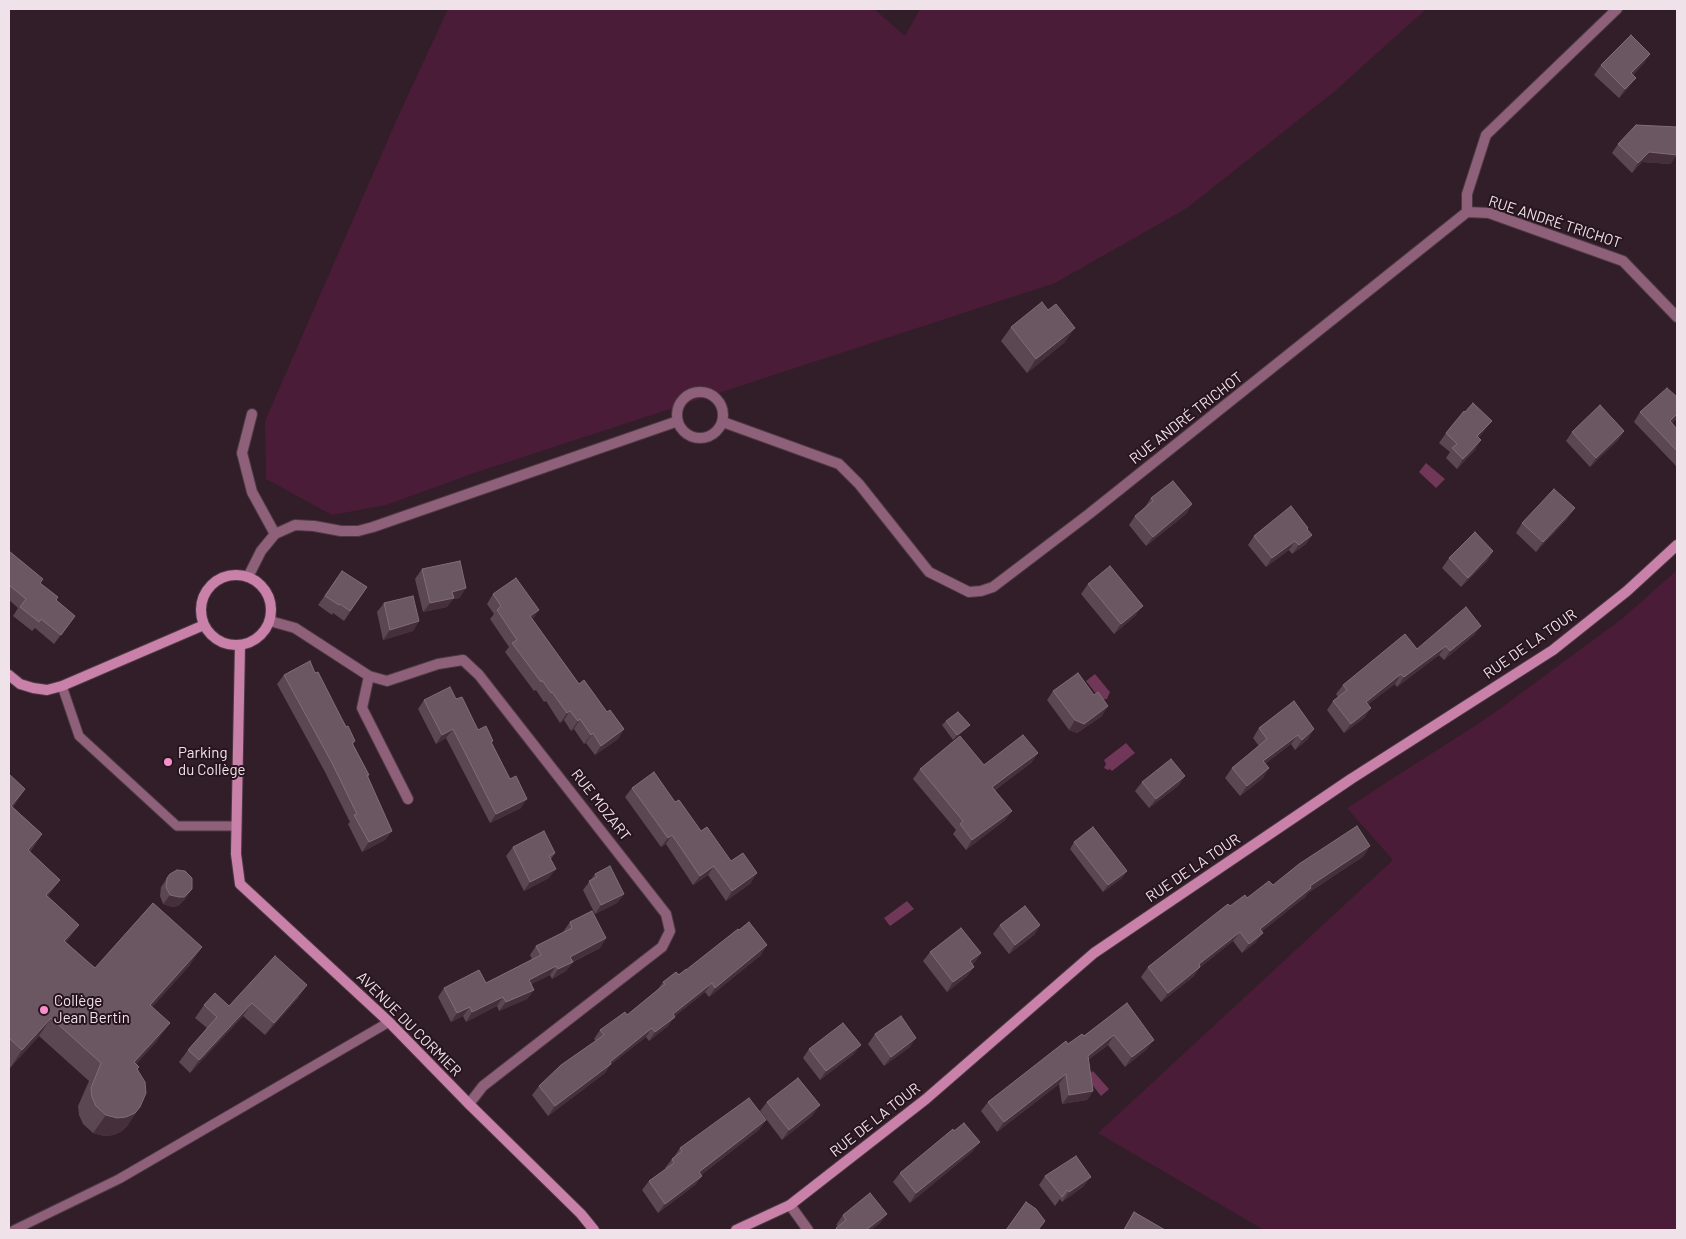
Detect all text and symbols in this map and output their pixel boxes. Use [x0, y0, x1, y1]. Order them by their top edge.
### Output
street label: RUE ANDRÉ TRICHOT [1486, 192, 1624, 252]
street label: RUE ANDRÉ TRICHOT [1126, 368, 1246, 468]
street label: RUE DE LA TOUR [1480, 605, 1580, 683]
place label: Parking du Collège [178, 744, 245, 779]
marker: Parking du Collège [162, 756, 174, 768]
street label: RUE MOZART [567, 766, 635, 844]
street label: RUE DE LA TOUR [1143, 830, 1243, 906]
street label: AVENUE DU CORMIER [353, 968, 465, 1080]
place label: Collège Jean Bertin [54, 992, 130, 1027]
marker: Collège Jean Bertin [38, 1004, 50, 1016]
street label: RUE DE LA TOUR [826, 1079, 924, 1161]

